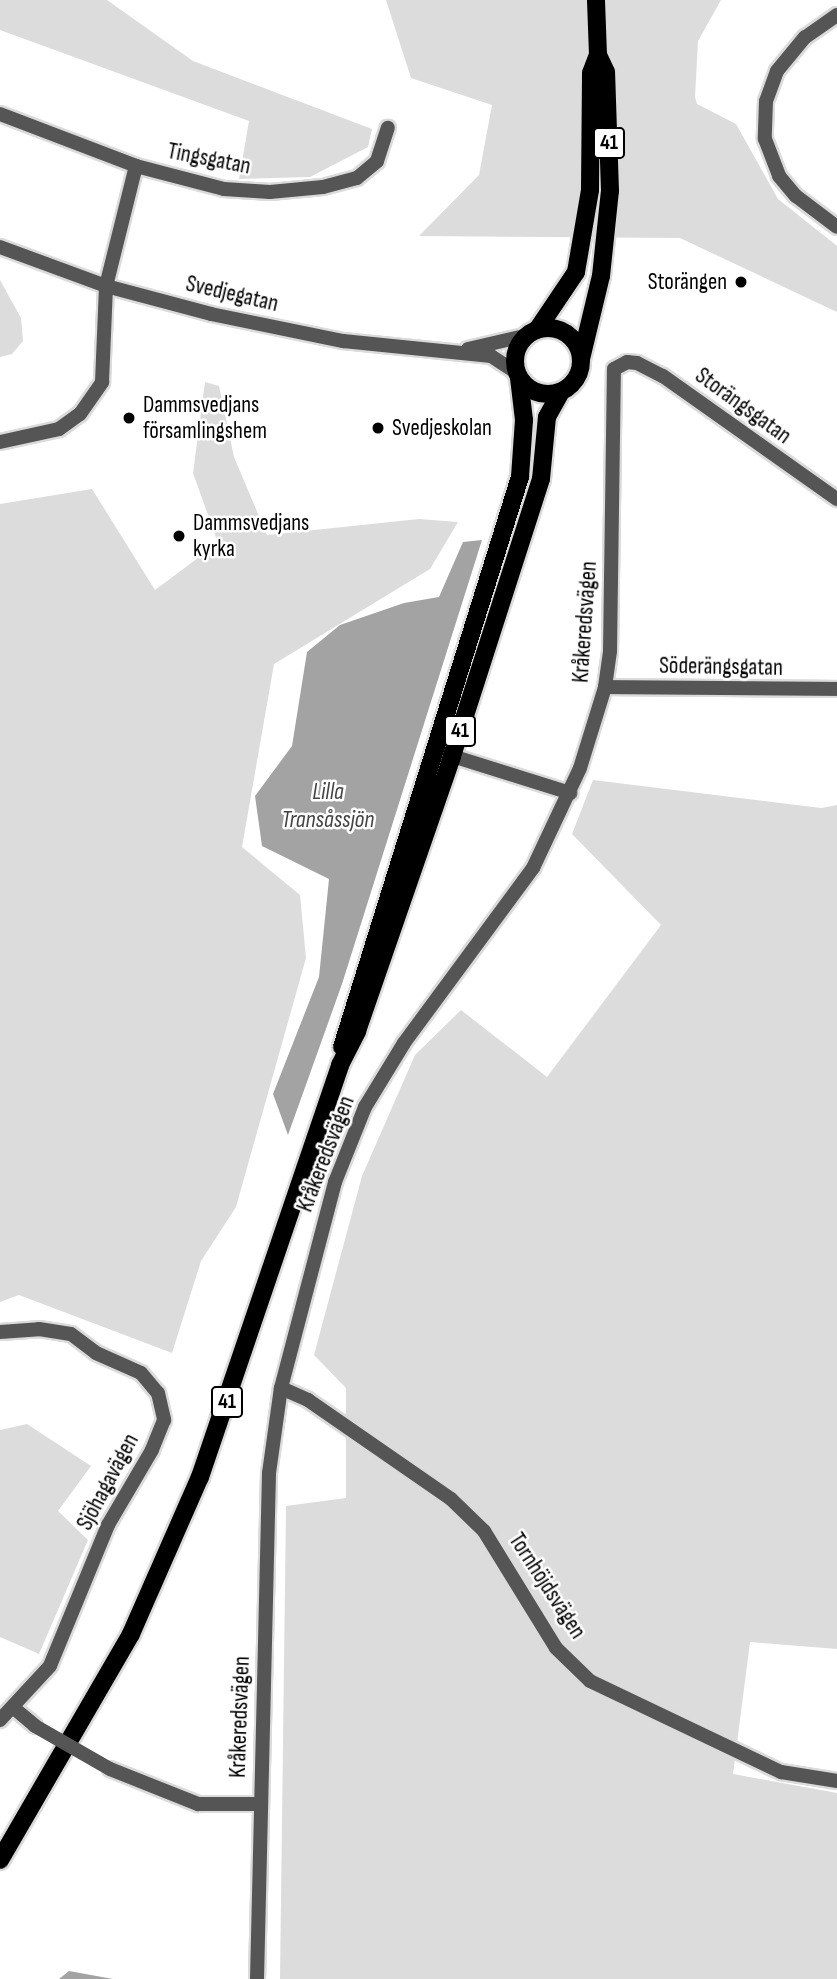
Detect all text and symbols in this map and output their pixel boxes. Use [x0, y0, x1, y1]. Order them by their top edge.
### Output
road number: 41 [592, 125, 626, 160]
street label: Tingsgatan [165, 137, 253, 181]
place label: Storängen [648, 268, 727, 296]
street label: Svedjegatan [183, 270, 281, 318]
marker: Storängen [733, 274, 749, 290]
street label: Storängsgatan [690, 362, 796, 450]
place label: Dammsvedjans församlingshem [143, 391, 267, 445]
marker: Dammsvedjans församlingshem [121, 410, 137, 426]
place label: Svedjeskolan [392, 414, 492, 442]
marker: Svedjeskolan [370, 420, 386, 436]
place label: Dammsvedjans kyrka [193, 509, 309, 563]
marker: Dammsvedjans kyrka [171, 528, 187, 544]
street label: Kråkeredsvägen [567, 560, 603, 684]
street label: Söderängsgatan [659, 652, 783, 682]
road number: 41 [442, 714, 477, 748]
water label: Lilla Transåssjön [282, 778, 374, 834]
street label: Kråkeredsvägen [291, 1092, 361, 1216]
road number: 41 [210, 1384, 244, 1420]
street label: Sjöhagavägen [71, 1429, 145, 1535]
street label: Tornhöjdsvägen [503, 1528, 591, 1644]
street label: Kråkeredsvägen [224, 1656, 256, 1778]

